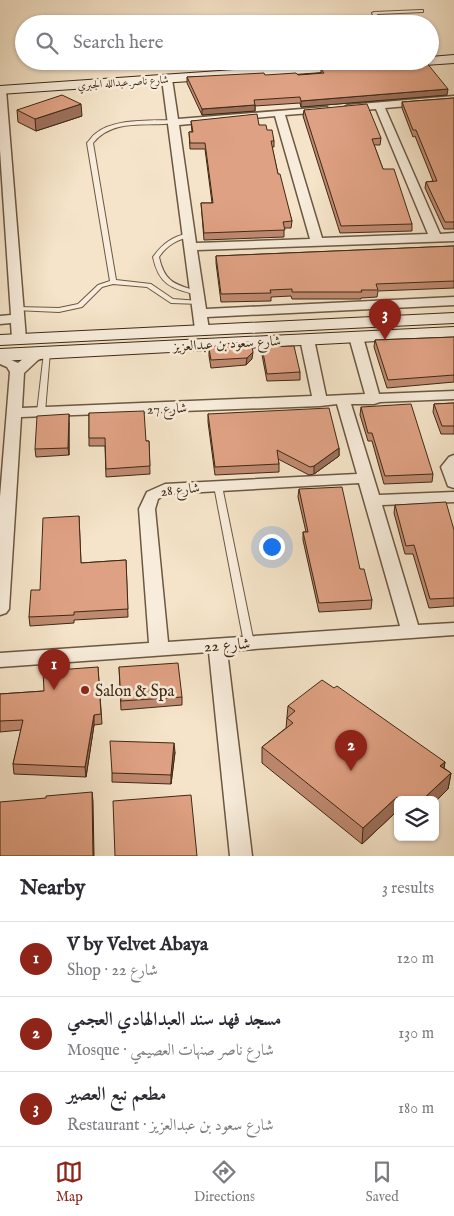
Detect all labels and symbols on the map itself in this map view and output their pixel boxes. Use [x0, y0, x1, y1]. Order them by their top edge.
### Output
street label: شارع ناصر عبدالله الجبري [77, 73, 169, 95]
pin: 3 [369, 299, 401, 340]
street label: شارع سعود بن عبدالعزيز [171, 332, 282, 358]
street label: شارع 27 [147, 399, 188, 421]
street label: شارع 28 [160, 479, 201, 503]
your location [259, 534, 285, 560]
street label: شارع 22 [203, 634, 251, 660]
pin: 1 [38, 649, 70, 690]
place label: Salon & Spa [95, 682, 174, 702]
marker: Salon & Spa [79, 684, 91, 696]
pin: 2 [335, 730, 367, 771]

